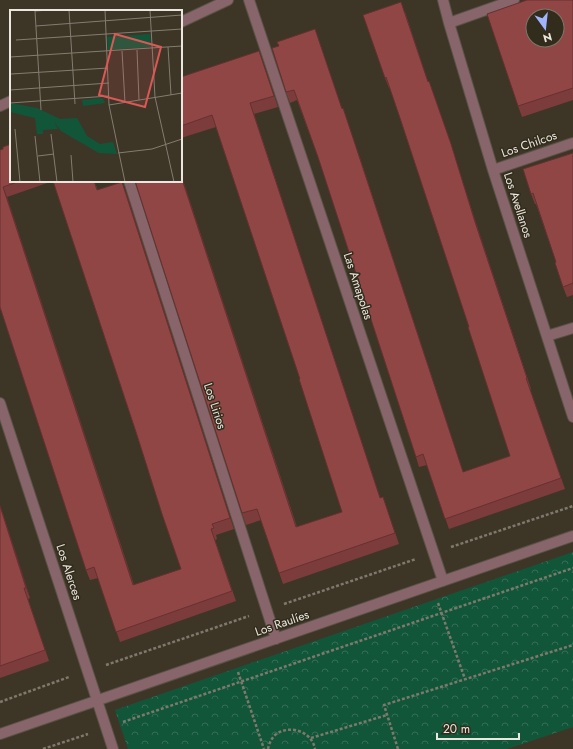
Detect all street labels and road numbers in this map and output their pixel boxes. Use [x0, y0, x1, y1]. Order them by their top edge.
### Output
street label: Los Chilcos [499, 126, 559, 162]
street label: Los Avellanos [499, 170, 537, 240]
street label: Las Amapolas [339, 250, 377, 322]
street label: Los Lirios [199, 381, 231, 432]
street label: Los Alerces [51, 542, 87, 602]
street label: Los Raulíes [253, 605, 312, 641]

